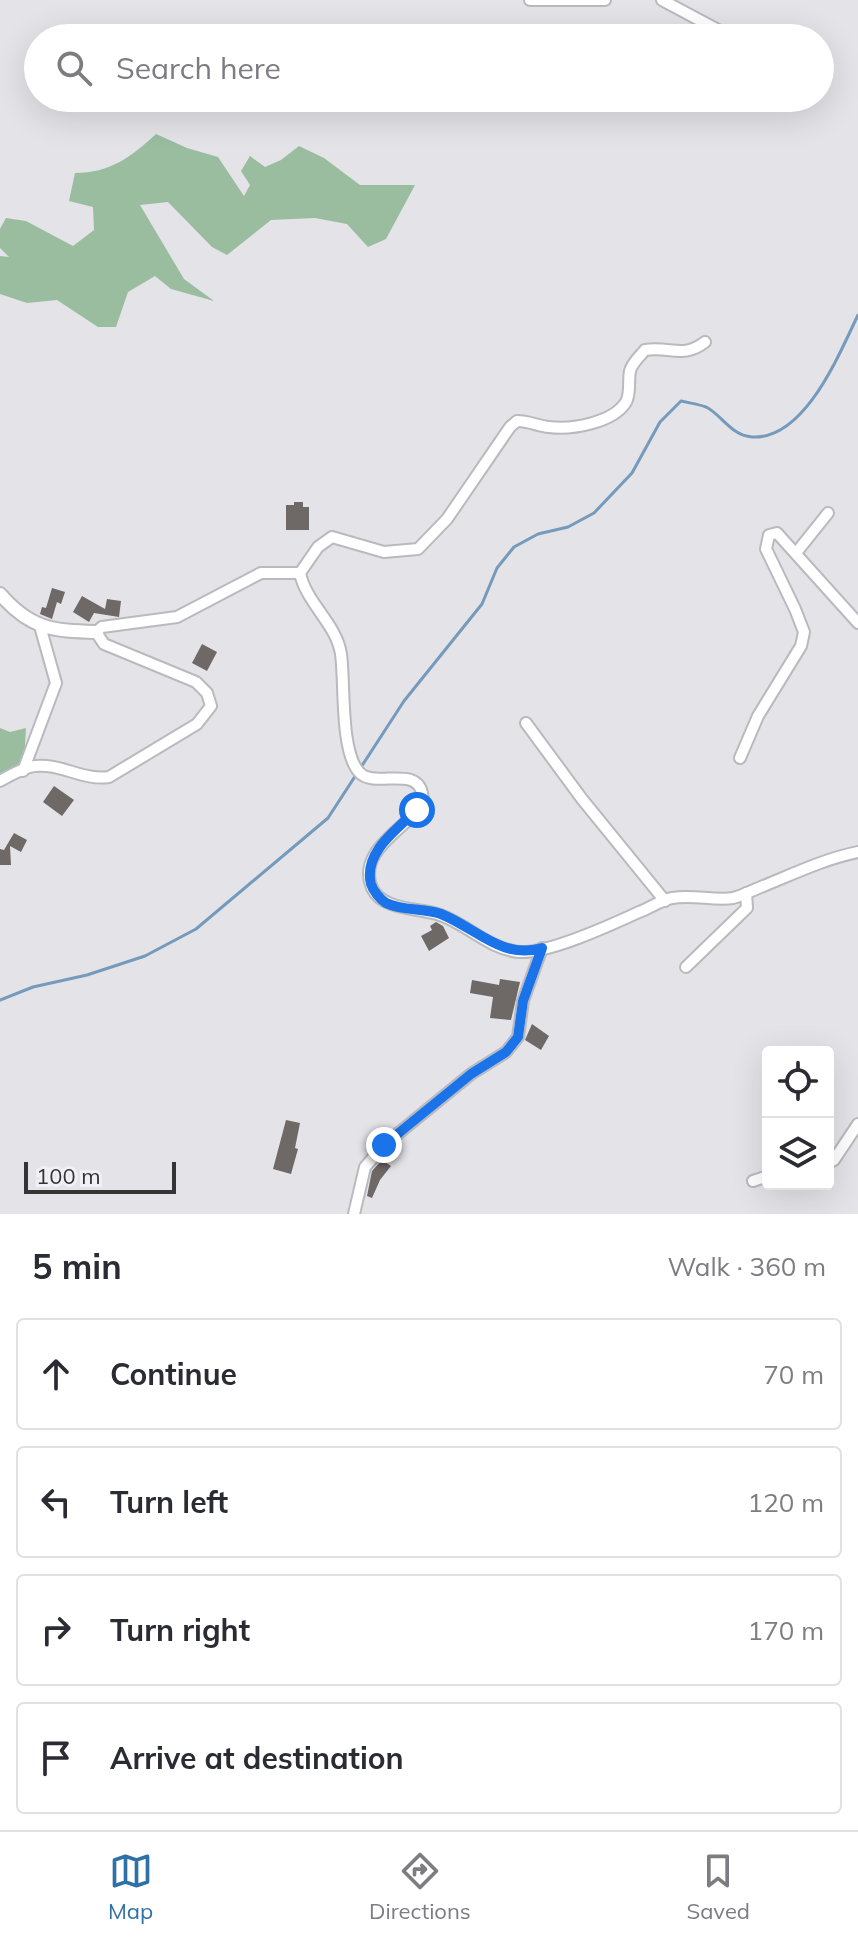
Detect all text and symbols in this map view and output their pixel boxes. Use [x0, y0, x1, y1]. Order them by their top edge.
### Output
search box [24, 24, 834, 112]
icon: search [52, 46, 96, 90]
text: Search here [116, 49, 281, 87]
route start [399, 792, 435, 828]
map controls [762, 1046, 834, 1190]
button: locate [762, 1046, 834, 1118]
button: layers [762, 1118, 834, 1190]
route end [366, 1127, 402, 1163]
scale bar [24, 1158, 176, 1194]
text: 100 m [36, 1162, 101, 1190]
text: 5 min [32, 1245, 122, 1288]
text: Walk · 360 m [667, 1250, 826, 1283]
icon: ahead [34, 1352, 78, 1396]
text: Continue [110, 1355, 237, 1393]
text: 70 m [763, 1358, 824, 1391]
icon: left [34, 1480, 78, 1524]
text: Turn left [110, 1483, 228, 1521]
text: 120 m [748, 1486, 824, 1519]
icon: right [34, 1608, 78, 1652]
text: Turn right [110, 1611, 250, 1649]
text: 170 m [748, 1614, 824, 1647]
icon: arrive [34, 1736, 78, 1780]
text: Arrive at destination [110, 1739, 404, 1777]
tab: Map [108, 1849, 153, 1925]
tab: Directions [369, 1849, 471, 1925]
tab: Saved [687, 1849, 750, 1925]

